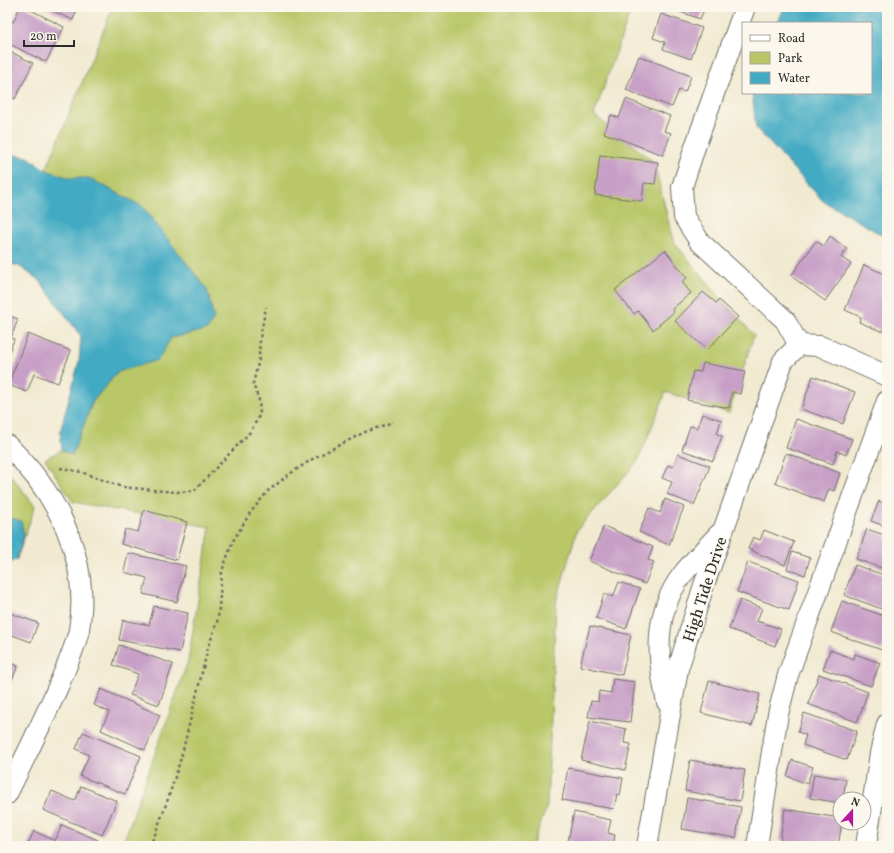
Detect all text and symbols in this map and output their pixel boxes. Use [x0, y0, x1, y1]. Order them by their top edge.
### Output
scale bar [24, 22, 74, 48]
legend [742, 22, 872, 94]
text: 20 m [30, 29, 57, 45]
text: Road [778, 31, 805, 47]
text: Park [778, 51, 803, 67]
text: Water [778, 71, 810, 87]
street label: High Tide Drive [679, 534, 733, 645]
north arrow [832, 791, 872, 831]
text: N [849, 795, 861, 811]

